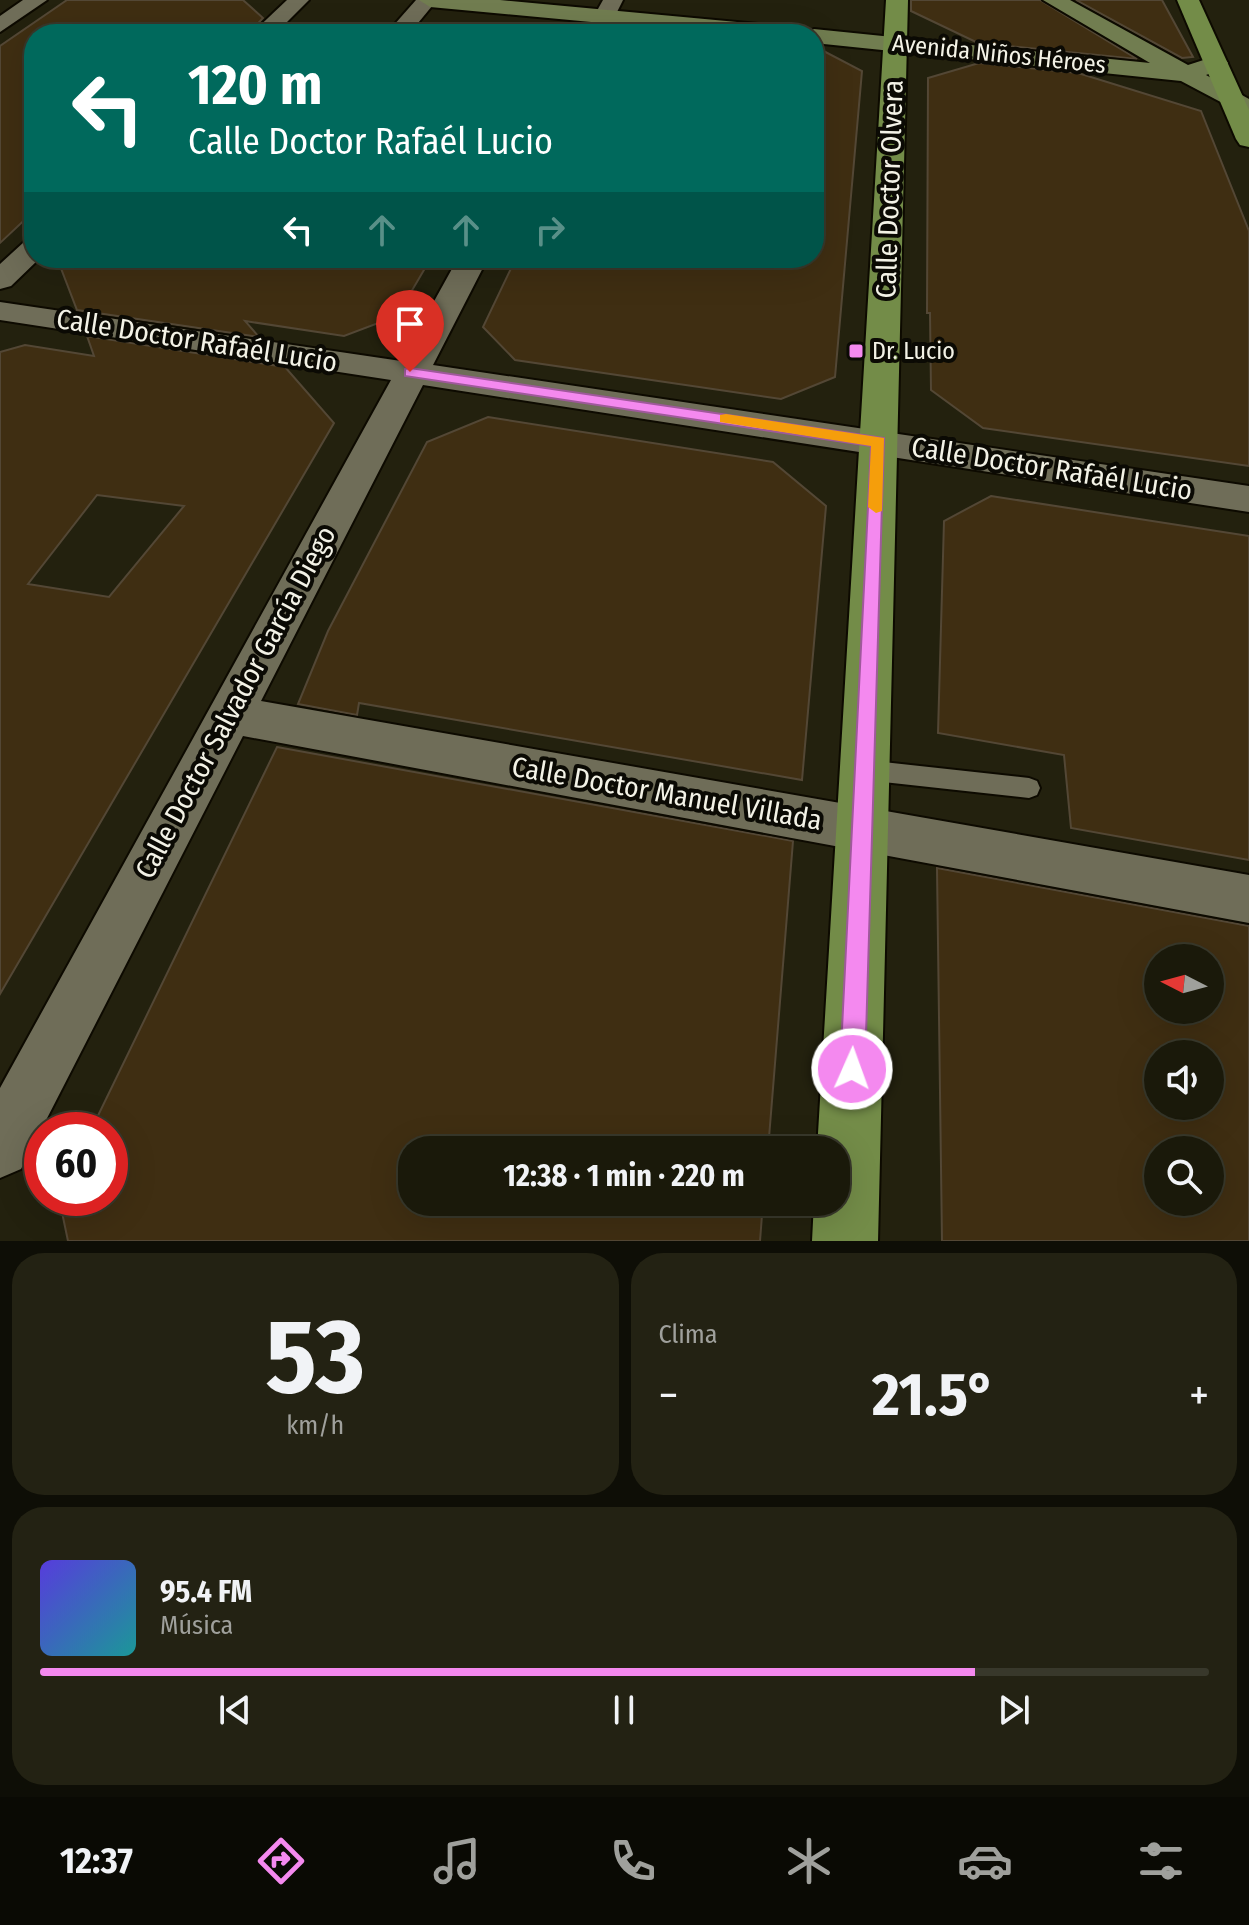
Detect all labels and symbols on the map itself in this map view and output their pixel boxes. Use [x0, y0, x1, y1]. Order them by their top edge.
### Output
street label: Avenida Niños Héroes [891, 29, 1107, 79]
street label: Calle Doctor Olvera [869, 79, 910, 299]
pin [376, 290, 444, 372]
street label: Calle Doctor Rafaél Lucio [54, 302, 340, 379]
place label: Dr. Lucio [872, 337, 955, 365]
marker: Dr. Lucio [847, 342, 865, 360]
street label: Calle Doctor Rafaél Lucio [909, 430, 1195, 507]
street label: Calle Doctor Salvador García Diego [128, 520, 343, 884]
street label: Calle Doctor Manuel Villada [509, 750, 825, 837]
north arrow [1144, 944, 1224, 1024]
position arrow [810, 1027, 894, 1111]
speed limit sign: 60 [24, 1112, 128, 1216]

